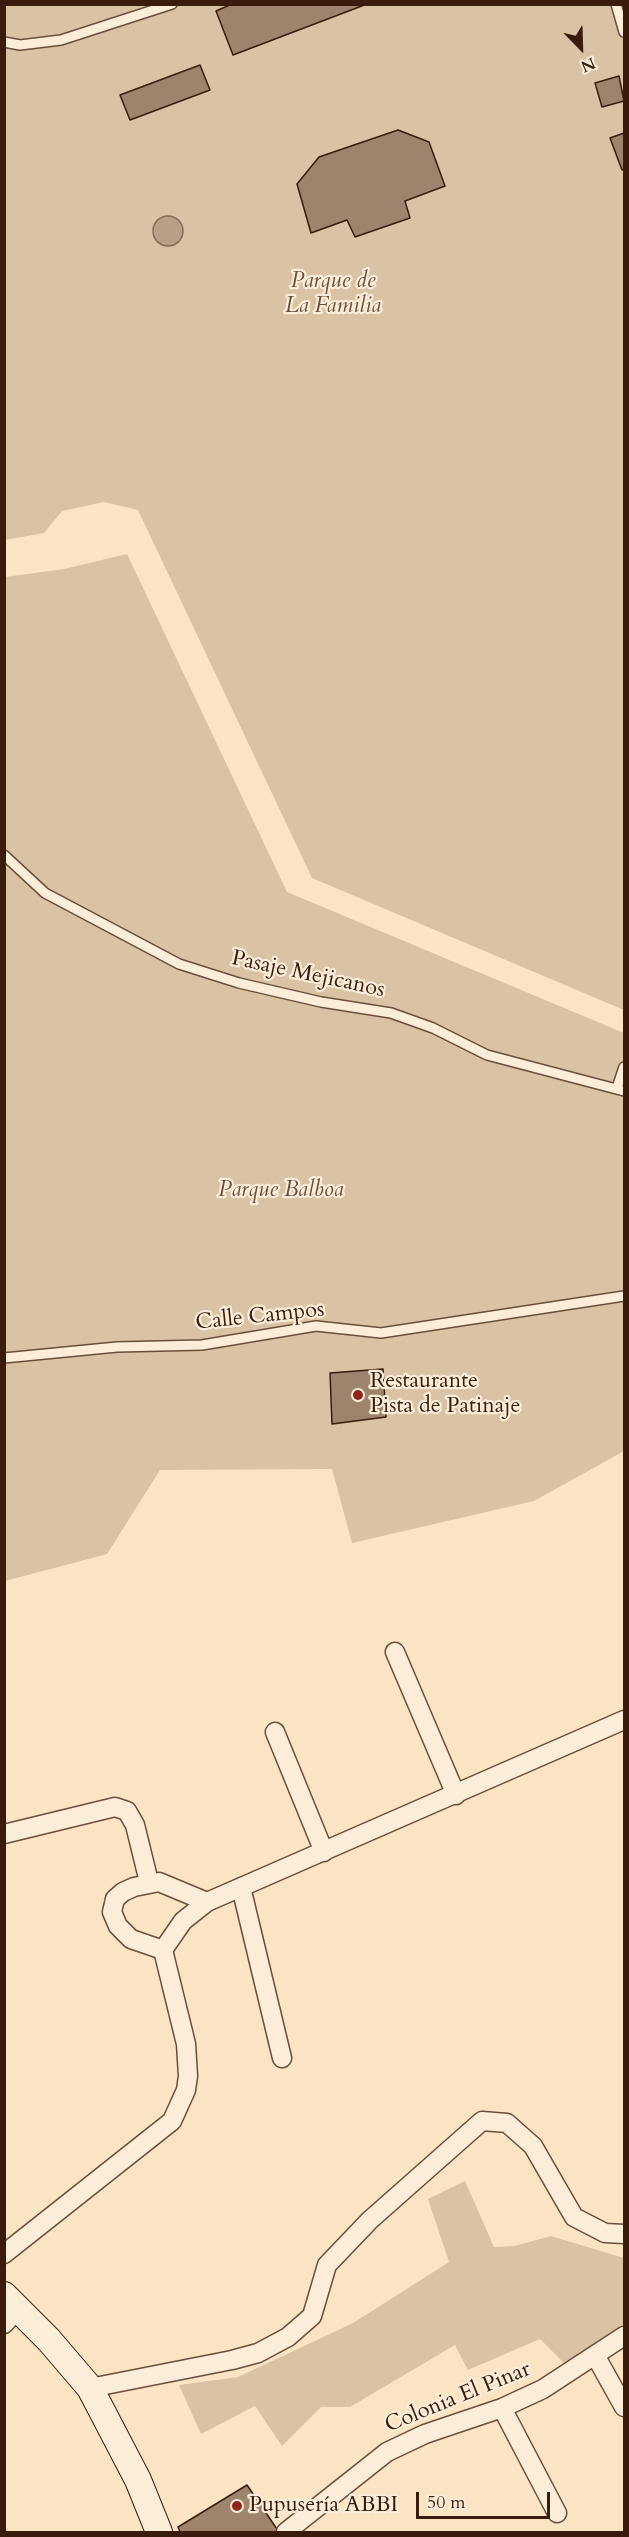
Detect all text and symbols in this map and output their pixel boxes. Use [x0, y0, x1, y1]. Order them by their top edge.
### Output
north arrow [551, 18, 611, 78]
text: N [577, 52, 599, 77]
park label: Parque de La Familia [285, 269, 381, 320]
street label: Pasaje Mejicanos [229, 946, 387, 1004]
park label: Parque Balboa [218, 1178, 344, 1204]
street label: Calle Campos [194, 1297, 326, 1337]
place label: Restaurante Pista de Patinaje [370, 1369, 520, 1420]
marker: Restaurante Pista de Patinaje [351, 1388, 365, 1402]
street label: Colonia El Pinar [381, 2357, 535, 2439]
scale bar [419, 2480, 552, 2518]
text: 50 m [427, 2490, 466, 2515]
place label: Pupusería ABBI [249, 2493, 398, 2519]
marker: Pupusería ABBI [230, 2499, 244, 2513]

